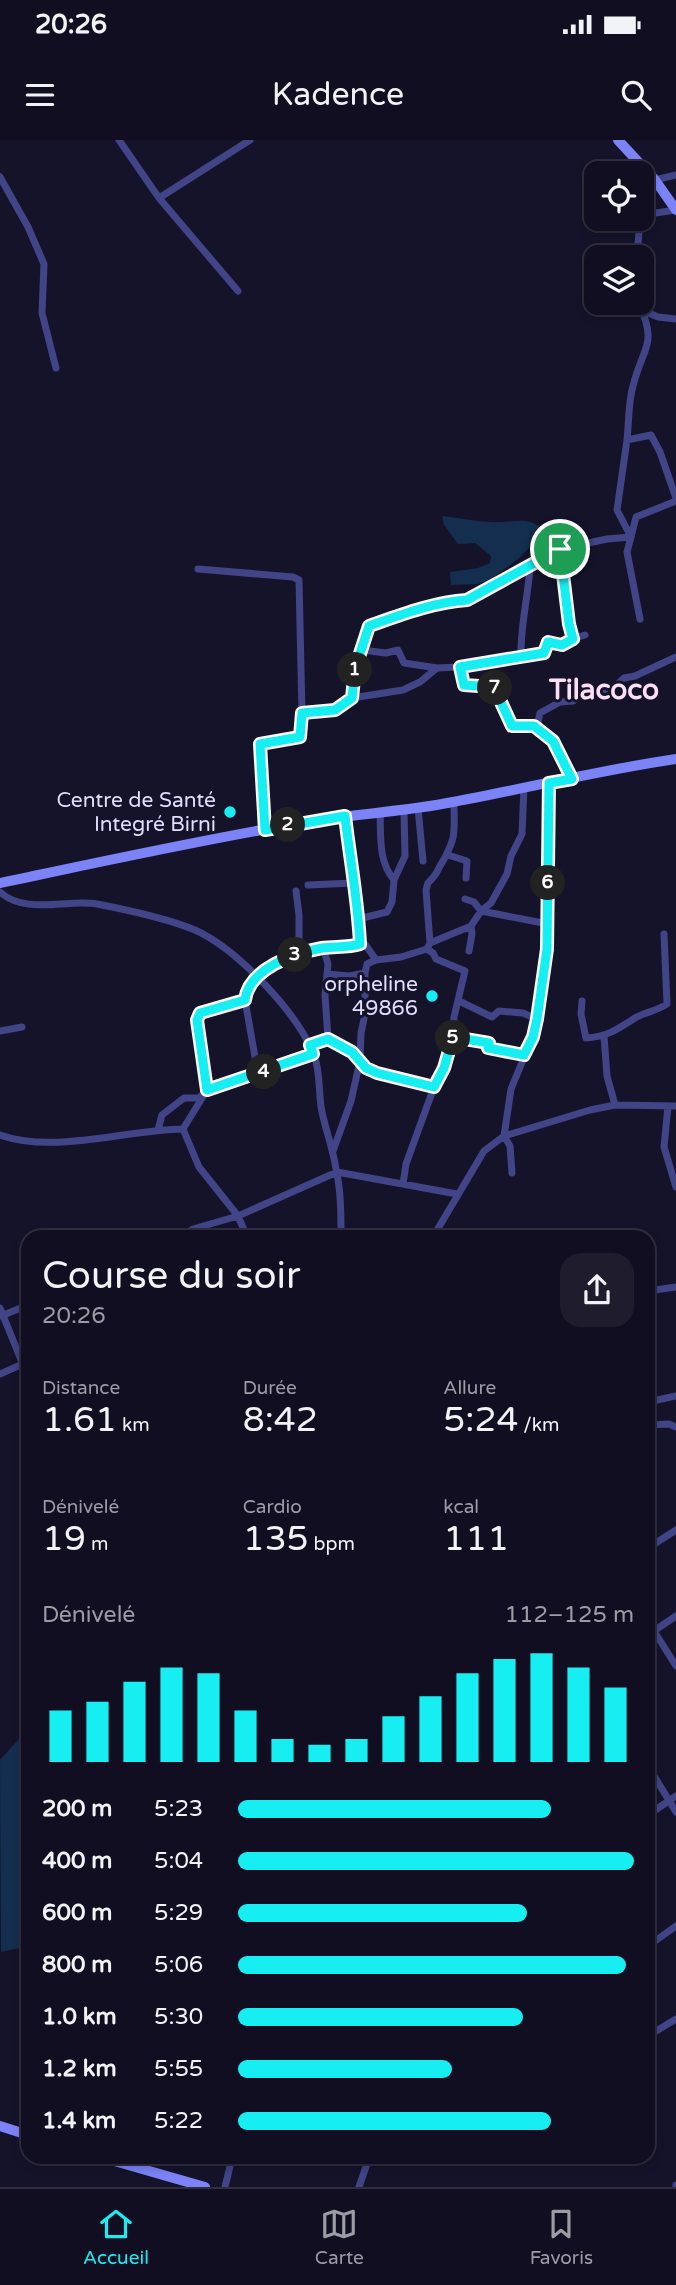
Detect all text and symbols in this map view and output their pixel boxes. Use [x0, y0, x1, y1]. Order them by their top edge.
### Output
text: 20:26 [35, 9, 107, 40]
icon: menu [21, 76, 59, 114]
text: Kadence [272, 76, 404, 114]
icon: search [617, 76, 655, 114]
map controls [584, 161, 654, 315]
button: locate [584, 161, 654, 231]
button: layers [584, 245, 654, 315]
pin [530, 519, 590, 579]
icon: arrive [541, 530, 579, 568]
pin: 1 [338, 652, 372, 688]
text: 1 [349, 658, 360, 680]
pin: 7 [477, 670, 512, 706]
district label: Tilacoco [548, 673, 659, 707]
text: 7 [489, 676, 500, 698]
place label: Centre de Santé Integré Birni [57, 788, 216, 837]
marker: Centre de Santé Integré Birni [222, 804, 238, 820]
pin: 2 [270, 808, 306, 842]
text: 2 [282, 813, 293, 835]
pin: 6 [530, 866, 566, 900]
text: 6 [542, 871, 553, 893]
pin: 3 [278, 938, 312, 972]
text: 3 [289, 943, 300, 965]
place label: orpheline 49866 [324, 972, 418, 1021]
marker: orpheline 49866 [424, 988, 440, 1004]
pin: 5 [435, 1020, 470, 1056]
text: 5 [447, 1026, 458, 1048]
pin: 4 [246, 1054, 282, 1090]
text: 4 [258, 1060, 269, 1082]
text: Course du soir [42, 1253, 301, 1299]
button: share [560, 1253, 634, 1327]
text: 20:26 [42, 1302, 106, 1330]
text: Distance [42, 1377, 120, 1399]
text: Durée [243, 1377, 297, 1399]
text: Allure [443, 1377, 496, 1399]
text: 1.61 [42, 1399, 117, 1441]
text: 8:42 [243, 1399, 318, 1441]
text: 5:24 [443, 1399, 518, 1441]
text: km [117, 1414, 150, 1436]
text: /km [518, 1414, 560, 1436]
text: Dénivelé [42, 1496, 119, 1518]
text: Cardio [243, 1496, 302, 1518]
text: kcal [443, 1496, 479, 1518]
text: 19 [42, 1518, 86, 1560]
text: 135 [243, 1518, 309, 1560]
text: 111 [443, 1518, 509, 1560]
text: m [86, 1533, 108, 1555]
text: bpm [309, 1533, 355, 1555]
text: Dénivelé [42, 1601, 135, 1629]
text: 112–125 m [505, 1601, 634, 1629]
text: 200 m [42, 1795, 112, 1823]
text: 5:23 [154, 1795, 203, 1823]
text: 400 m [42, 1847, 112, 1875]
text: 5:04 [154, 1847, 203, 1875]
text: 600 m [42, 1899, 112, 1927]
text: 5:29 [154, 1899, 203, 1927]
text: 800 m [42, 1951, 112, 1979]
text: 5:06 [154, 1951, 203, 1979]
text: 1.0 km [42, 2003, 117, 2031]
text: 5:30 [154, 2003, 203, 2031]
text: 1.2 km [42, 2055, 117, 2083]
text: 5:55 [154, 2055, 203, 2083]
text: 1.4 km [42, 2107, 116, 2135]
text: 5:22 [154, 2107, 203, 2135]
tab: Accueil [83, 2205, 149, 2269]
tab: Carte [315, 2205, 364, 2269]
tab: Favoris [530, 2205, 593, 2269]

